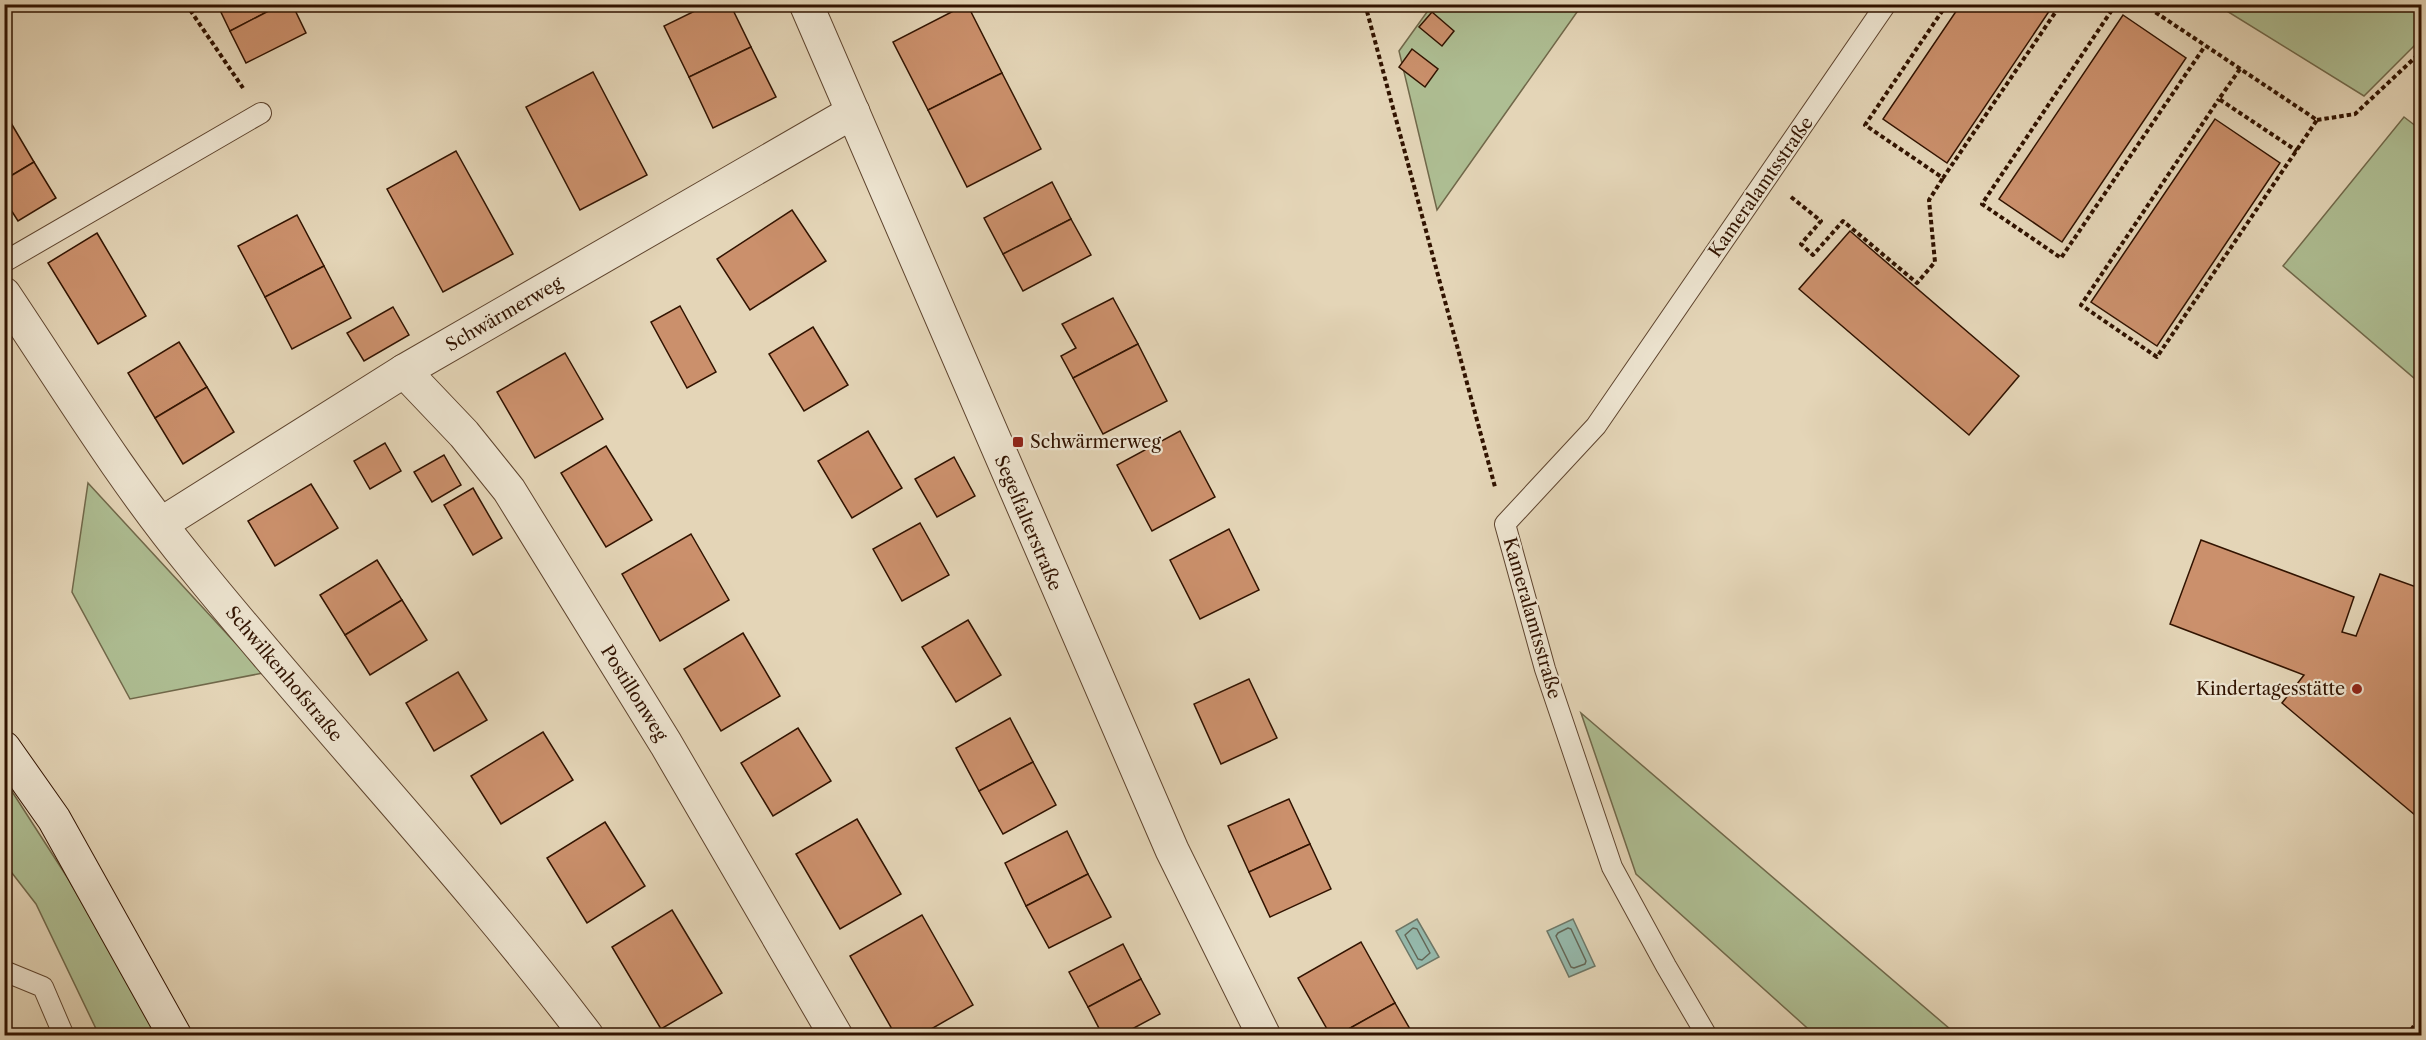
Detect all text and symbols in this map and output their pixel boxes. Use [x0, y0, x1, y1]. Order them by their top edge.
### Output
street label: Kameralamtsstraße [1704, 112, 1818, 262]
street label: Schwärmerweg [442, 271, 567, 356]
place label: Schwärmerweg [1030, 431, 1161, 453]
marker: Schwärmerweg [1011, 435, 1025, 449]
street label: Segelfalterstraße [990, 452, 1066, 594]
street label: Kameralamtsstraße [1498, 535, 1566, 701]
street label: Schwilkenhofstraße [221, 602, 347, 746]
street label: Postillonweg [596, 641, 672, 745]
place label: Kindertagesstätte [2196, 678, 2345, 700]
marker: Kindertagesstätte [2350, 682, 2364, 696]

